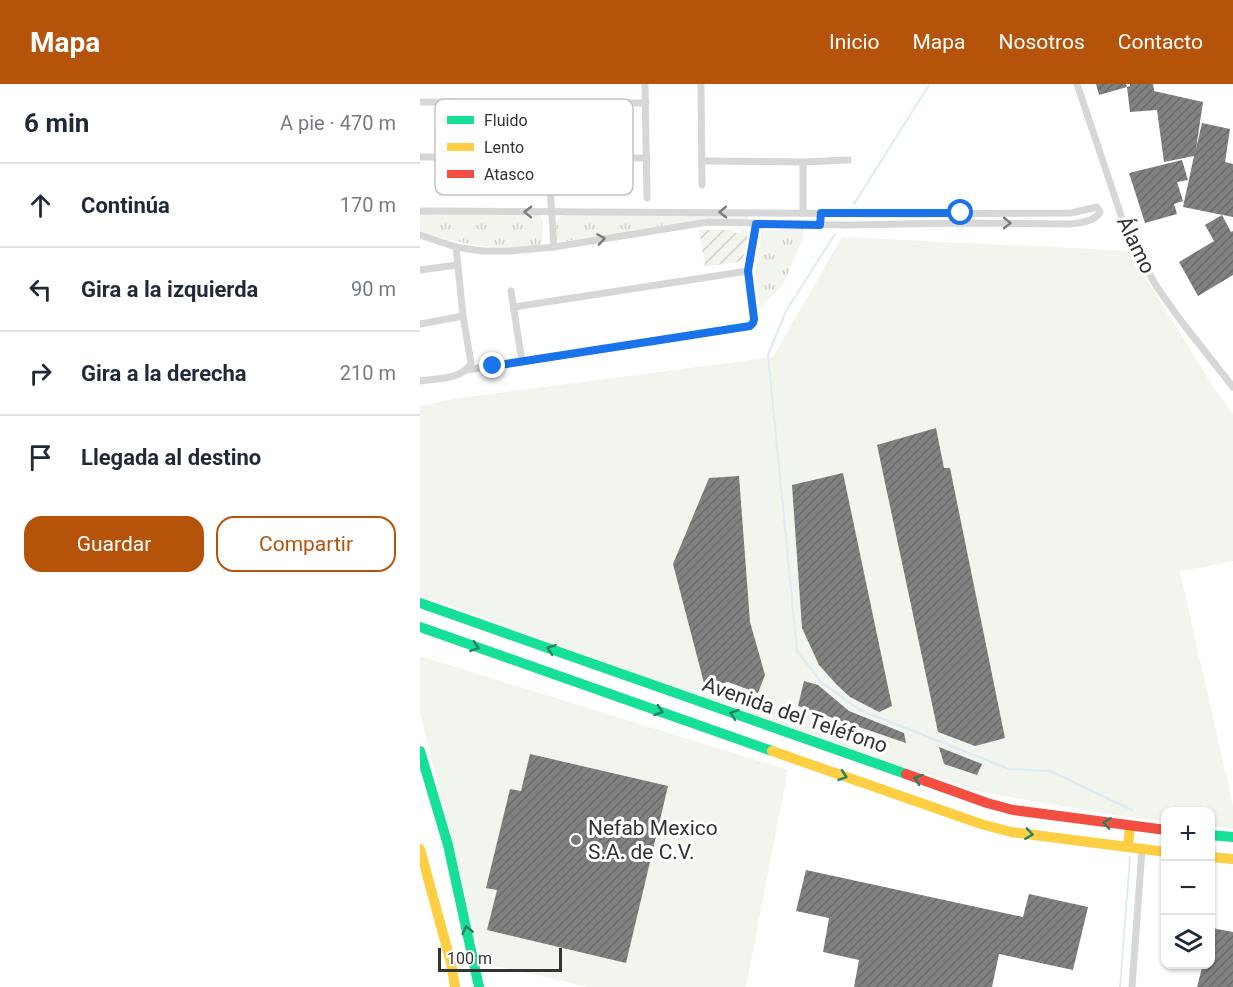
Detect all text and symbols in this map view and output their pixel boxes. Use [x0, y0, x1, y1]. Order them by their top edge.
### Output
text: Mapa [30, 26, 100, 59]
text: Inicio [829, 30, 879, 54]
text: Mapa [912, 30, 965, 54]
text: Nosotros [998, 30, 1085, 54]
text: Contacto [1118, 30, 1203, 54]
legend [435, 99, 633, 195]
text: 6 min [24, 108, 89, 138]
text: A pie · 470 m [280, 111, 396, 135]
text: Fluido [484, 111, 528, 130]
text: Lento [484, 138, 524, 157]
text: Atasco [484, 165, 534, 184]
icon: ahead [24, 189, 57, 222]
text: Continúa [81, 193, 170, 218]
text: 170 m [340, 193, 396, 217]
route start [947, 199, 973, 225]
one-way arrow [523, 206, 532, 218]
one-way arrow [718, 206, 727, 218]
street label: Álamo [1112, 212, 1160, 278]
one-way arrow [1003, 217, 1012, 229]
one-way arrow [596, 233, 606, 246]
icon: left [24, 273, 57, 306]
text: Gira a la izquierda [81, 277, 258, 302]
text: 90 m [351, 277, 396, 301]
route end [479, 352, 505, 378]
icon: right [24, 357, 57, 390]
text: Gira a la derecha [81, 361, 247, 386]
text: 210 m [340, 361, 396, 385]
icon: arrive [24, 441, 57, 474]
text: Llegada al destino [81, 445, 261, 470]
button: Guardar [24, 516, 204, 572]
button: Compartir [216, 516, 396, 572]
one-way arrow [469, 639, 480, 652]
one-way arrow [546, 644, 556, 657]
street label: Avenida del Teléfono [699, 672, 891, 758]
one-way arrow [653, 704, 664, 717]
one-way arrow [730, 708, 740, 721]
one-way arrow [837, 768, 848, 781]
one-way arrow [913, 773, 924, 786]
map controls [1161, 807, 1215, 969]
button: + [1161, 807, 1215, 861]
place label: Nefab Mexico S.A. de C.V. [588, 816, 718, 864]
one-way arrow [1103, 817, 1112, 829]
one-way arrow [1024, 827, 1034, 839]
marker: Nefab Mexico S.A. de C.V. [569, 833, 583, 847]
button: − [1161, 861, 1215, 915]
button: layers [1161, 915, 1215, 969]
one-way arrow [462, 925, 475, 935]
scale bar [438, 945, 562, 972]
text: 100 m [447, 949, 492, 968]

